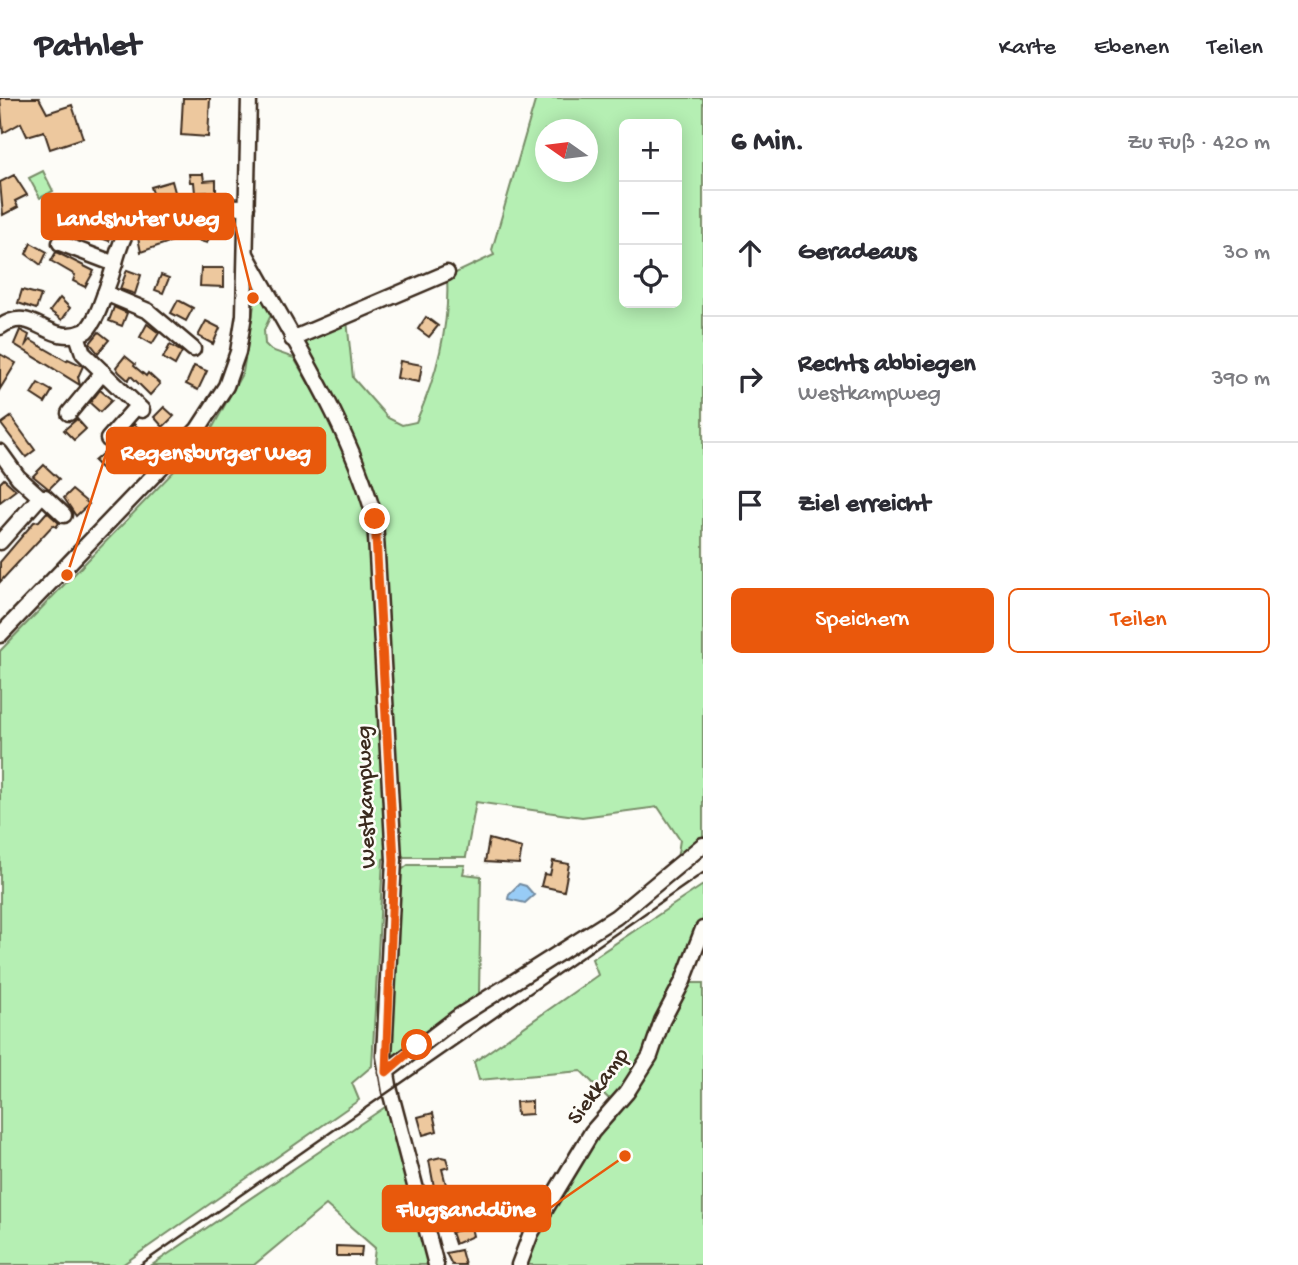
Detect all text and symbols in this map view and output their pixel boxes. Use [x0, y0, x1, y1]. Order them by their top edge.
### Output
text: Pathlet [35, 29, 141, 67]
text: Karte [999, 34, 1056, 63]
text: Ebenen [1094, 34, 1169, 63]
text: Teilen [1207, 34, 1263, 63]
north arrow [535, 119, 598, 182]
map controls [619, 119, 682, 308]
button: + [619, 119, 682, 182]
text: 6 Min. [731, 126, 804, 161]
text: Zu Fuß · 420 m [1127, 130, 1270, 157]
button: − [619, 182, 682, 245]
callout: Landshuter Weg [42, 194, 233, 239]
text: Landshuter Weg [56, 206, 220, 235]
icon: ahead [731, 234, 769, 272]
text: Geradeaus [798, 238, 916, 269]
text: 30 m [1223, 240, 1270, 267]
button: locate [619, 245, 682, 308]
text: Rechts abbiegen [798, 350, 976, 381]
icon: right [731, 360, 769, 398]
text: 390 m [1212, 366, 1270, 393]
text: Westkampweg [798, 381, 941, 408]
callout: Regensburger Weg [107, 428, 325, 473]
text: Regensburger Weg [120, 440, 312, 469]
icon: arrive [731, 486, 769, 524]
text: Ziel erreicht [798, 490, 930, 521]
route end [359, 503, 390, 534]
button: Speichern [731, 588, 994, 653]
button: Teilen [1008, 588, 1270, 653]
street label: Westkampweg [351, 725, 383, 869]
route start [401, 1029, 432, 1060]
street label: Siekkamp [562, 1043, 636, 1131]
callout: Flugsanddüne [383, 1186, 550, 1231]
text: Flugsanddüne [395, 1197, 537, 1226]

